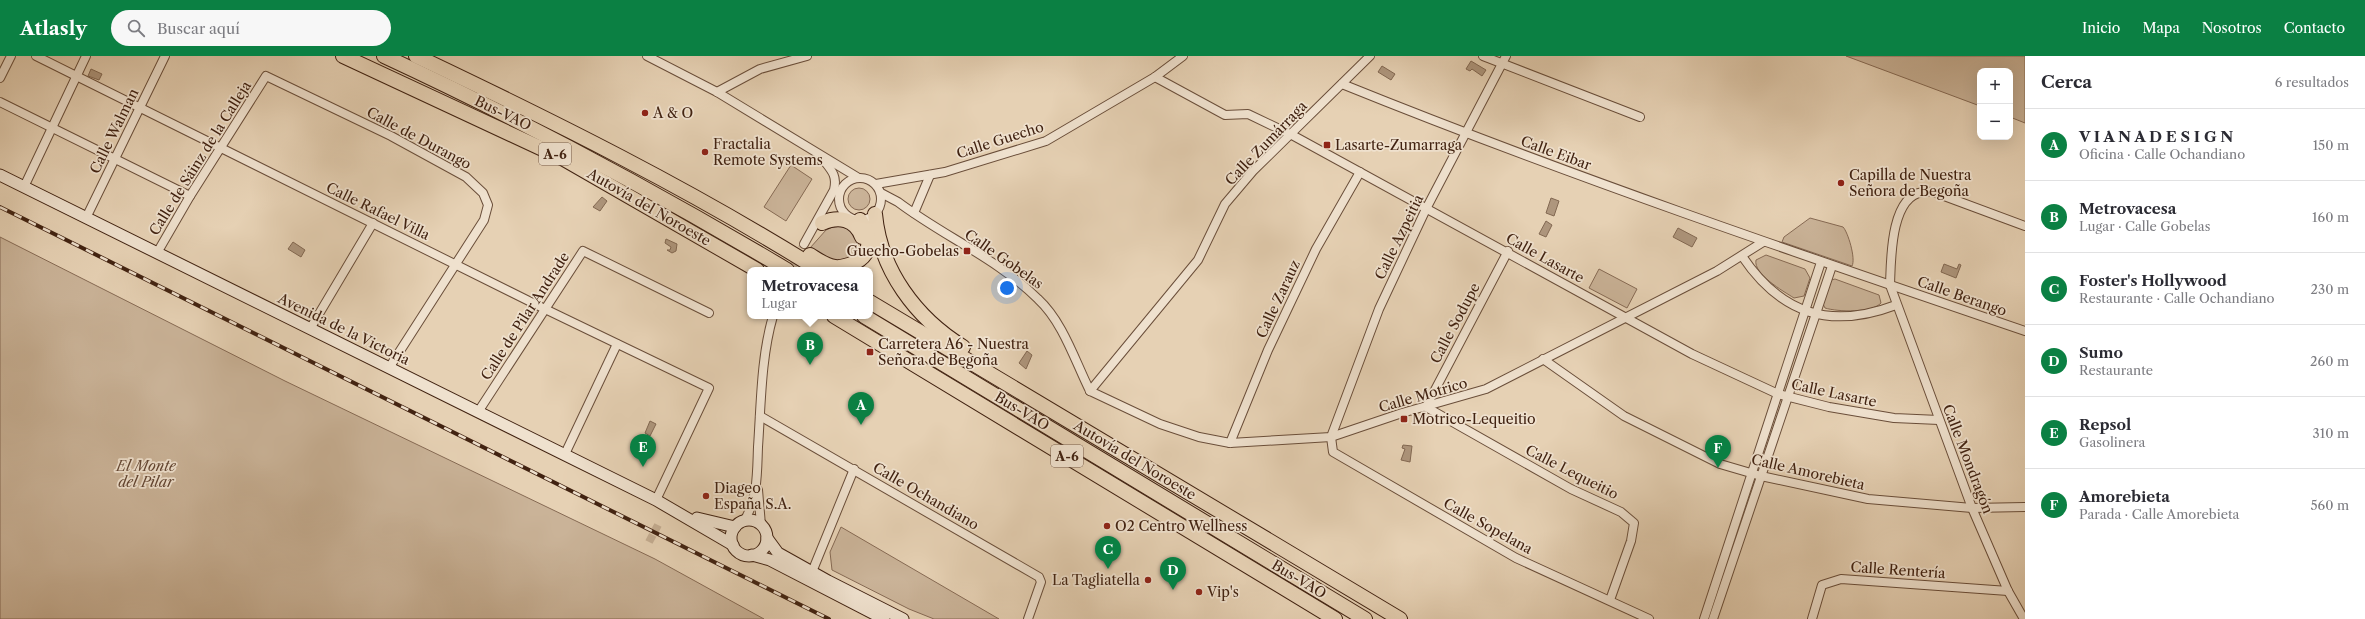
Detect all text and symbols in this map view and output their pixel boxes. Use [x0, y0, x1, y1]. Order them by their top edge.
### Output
search box [111, 10, 391, 46]
text: Atlasly [20, 17, 87, 40]
icon: search [125, 17, 147, 39]
text: Buscar aquí [157, 19, 240, 38]
text: Inicio [2082, 19, 2120, 37]
text: Mapa [2142, 19, 2180, 37]
text: Nosotros [2202, 19, 2262, 37]
text: Contacto [2284, 19, 2345, 37]
map controls [1977, 68, 2013, 140]
button: + [1977, 68, 2013, 104]
text: Cerca [2041, 72, 2092, 92]
text: 6 resultados [2275, 74, 2349, 90]
street label: Calle de Sáinz de la Calleja [145, 77, 255, 239]
street label: Calle Walman [86, 85, 142, 176]
street label: Bus-VAO [472, 92, 534, 134]
street label: Calle Zumárraga [1221, 97, 1311, 189]
street label: Calle de Durango [364, 103, 474, 173]
place label: A & O [652, 104, 693, 122]
button: − [1977, 104, 2013, 140]
marker: A & O [640, 108, 650, 118]
street label: Calle Guecho [954, 117, 1046, 163]
text: V I A N A D E S I G N [2079, 127, 2233, 146]
street label: Calle Eibar [1518, 132, 1594, 174]
place label: Fractalia Remote Systems [713, 135, 823, 169]
place label: Lasarte-Zumarraga [1335, 136, 1463, 154]
text: A [2049, 137, 2059, 153]
text: 150 m [2313, 137, 2349, 153]
marker: Lasarte-Zumarraga [1322, 140, 1332, 150]
road number: A-6 [539, 143, 571, 165]
text: Oficina · Calle Ochandiano [2079, 146, 2245, 162]
marker: Fractalia Remote Systems [700, 147, 710, 157]
street label: Autovía del Noroeste [583, 164, 714, 250]
place label: Capilla de Nuestra Señora de Begoña [1849, 166, 1972, 200]
street label: Calle Rafael Villa [323, 178, 433, 244]
marker: Capilla de Nuestra Señora de Begoña [1836, 178, 1846, 188]
street label: Calle Azpeitia [1371, 191, 1428, 282]
text: Metrovacesa [2079, 199, 2176, 218]
text: B [2049, 209, 2059, 225]
text: 160 m [2312, 209, 2349, 225]
text: Lugar · Calle Gobelas [2079, 218, 2210, 234]
street label: Calle Gobelas [961, 225, 1047, 293]
street label: Calle Lasarte [1503, 229, 1587, 287]
place label: Guecho-Gobelas [846, 242, 959, 260]
marker: Guecho-Gobelas [962, 246, 972, 256]
street label: Calle de Pilar Andrade [477, 248, 573, 383]
street label: Calle Zarauz [1252, 257, 1304, 341]
popup [747, 267, 873, 319]
text: Foster's Hollywood [2079, 271, 2227, 290]
street label: Calle Berango [1915, 272, 2009, 320]
text: Metrovacesa [761, 276, 859, 295]
your location [997, 278, 1017, 298]
street label: Calle Sodupe [1426, 279, 1484, 366]
text: C [2049, 281, 2059, 297]
text: 230 m [2311, 281, 2349, 297]
street label: Avenida de la Victoria [274, 289, 413, 369]
text: Restaurante · Calle Ochandiano [2079, 290, 2275, 306]
text: Lugar [761, 295, 797, 311]
pin: B [797, 332, 823, 365]
place label: Carretera A6 - Nuestra Señora de Begoña [878, 335, 1030, 369]
text: Sumo [2079, 343, 2123, 362]
marker: Carretera A6 - Nuestra Señora de Begoña [865, 347, 875, 357]
text: D [2048, 353, 2060, 369]
text: 260 m [2310, 353, 2349, 369]
text: Restaurante [2079, 362, 2153, 378]
street label: Calle Motrico [1377, 374, 1469, 416]
street label: Calle Lasarte [1790, 375, 1878, 411]
street label: Bus-VAO [991, 388, 1053, 434]
pin: A [848, 392, 874, 425]
street label: Calle Mondragón [1939, 402, 1997, 516]
place label: Motrico-Lequeitio [1412, 410, 1536, 428]
marker: Motrico-Lequeitio [1399, 414, 1409, 424]
text: Repsol [2079, 415, 2131, 434]
street label: Autovía del Noroeste [1070, 416, 1200, 504]
text: E [2049, 425, 2059, 441]
text: 310 m [2313, 425, 2349, 441]
pin: E [630, 434, 656, 467]
text: Gasolinera [2079, 434, 2145, 450]
pin: F [1705, 435, 1731, 468]
street label: Calle Lequeitio [1522, 441, 1622, 503]
road number: A-6 [1051, 445, 1083, 467]
street label: Calle Amorebieta [1749, 450, 1867, 494]
park label: El Monte del Pilar [115, 457, 177, 491]
street label: Calle Ochandiano [870, 458, 982, 534]
place label: Diageo España S.A. [714, 479, 791, 513]
text: Amorebieta [2079, 487, 2170, 506]
marker: Diageo España S.A. [701, 491, 711, 501]
street label: Calle Sopelana [1440, 494, 1536, 558]
text: F [2050, 497, 2058, 513]
text: 560 m [2311, 497, 2349, 513]
text: Parada · Calle Amorebieta [2079, 506, 2239, 522]
place label: O2 Centro Wellness [1115, 517, 1247, 535]
marker: O2 Centro Wellness [1102, 521, 1112, 531]
pin: C [1095, 536, 1121, 569]
street label: Bus-VAO [1268, 556, 1330, 602]
pin: D [1160, 557, 1186, 590]
street label: Calle Rentería [1850, 558, 1947, 582]
place label: La Tagliatella [1052, 571, 1141, 589]
marker: La Tagliatella [1143, 575, 1153, 585]
place label: Vip's [1206, 583, 1239, 601]
marker: Vip's [1194, 587, 1204, 597]

